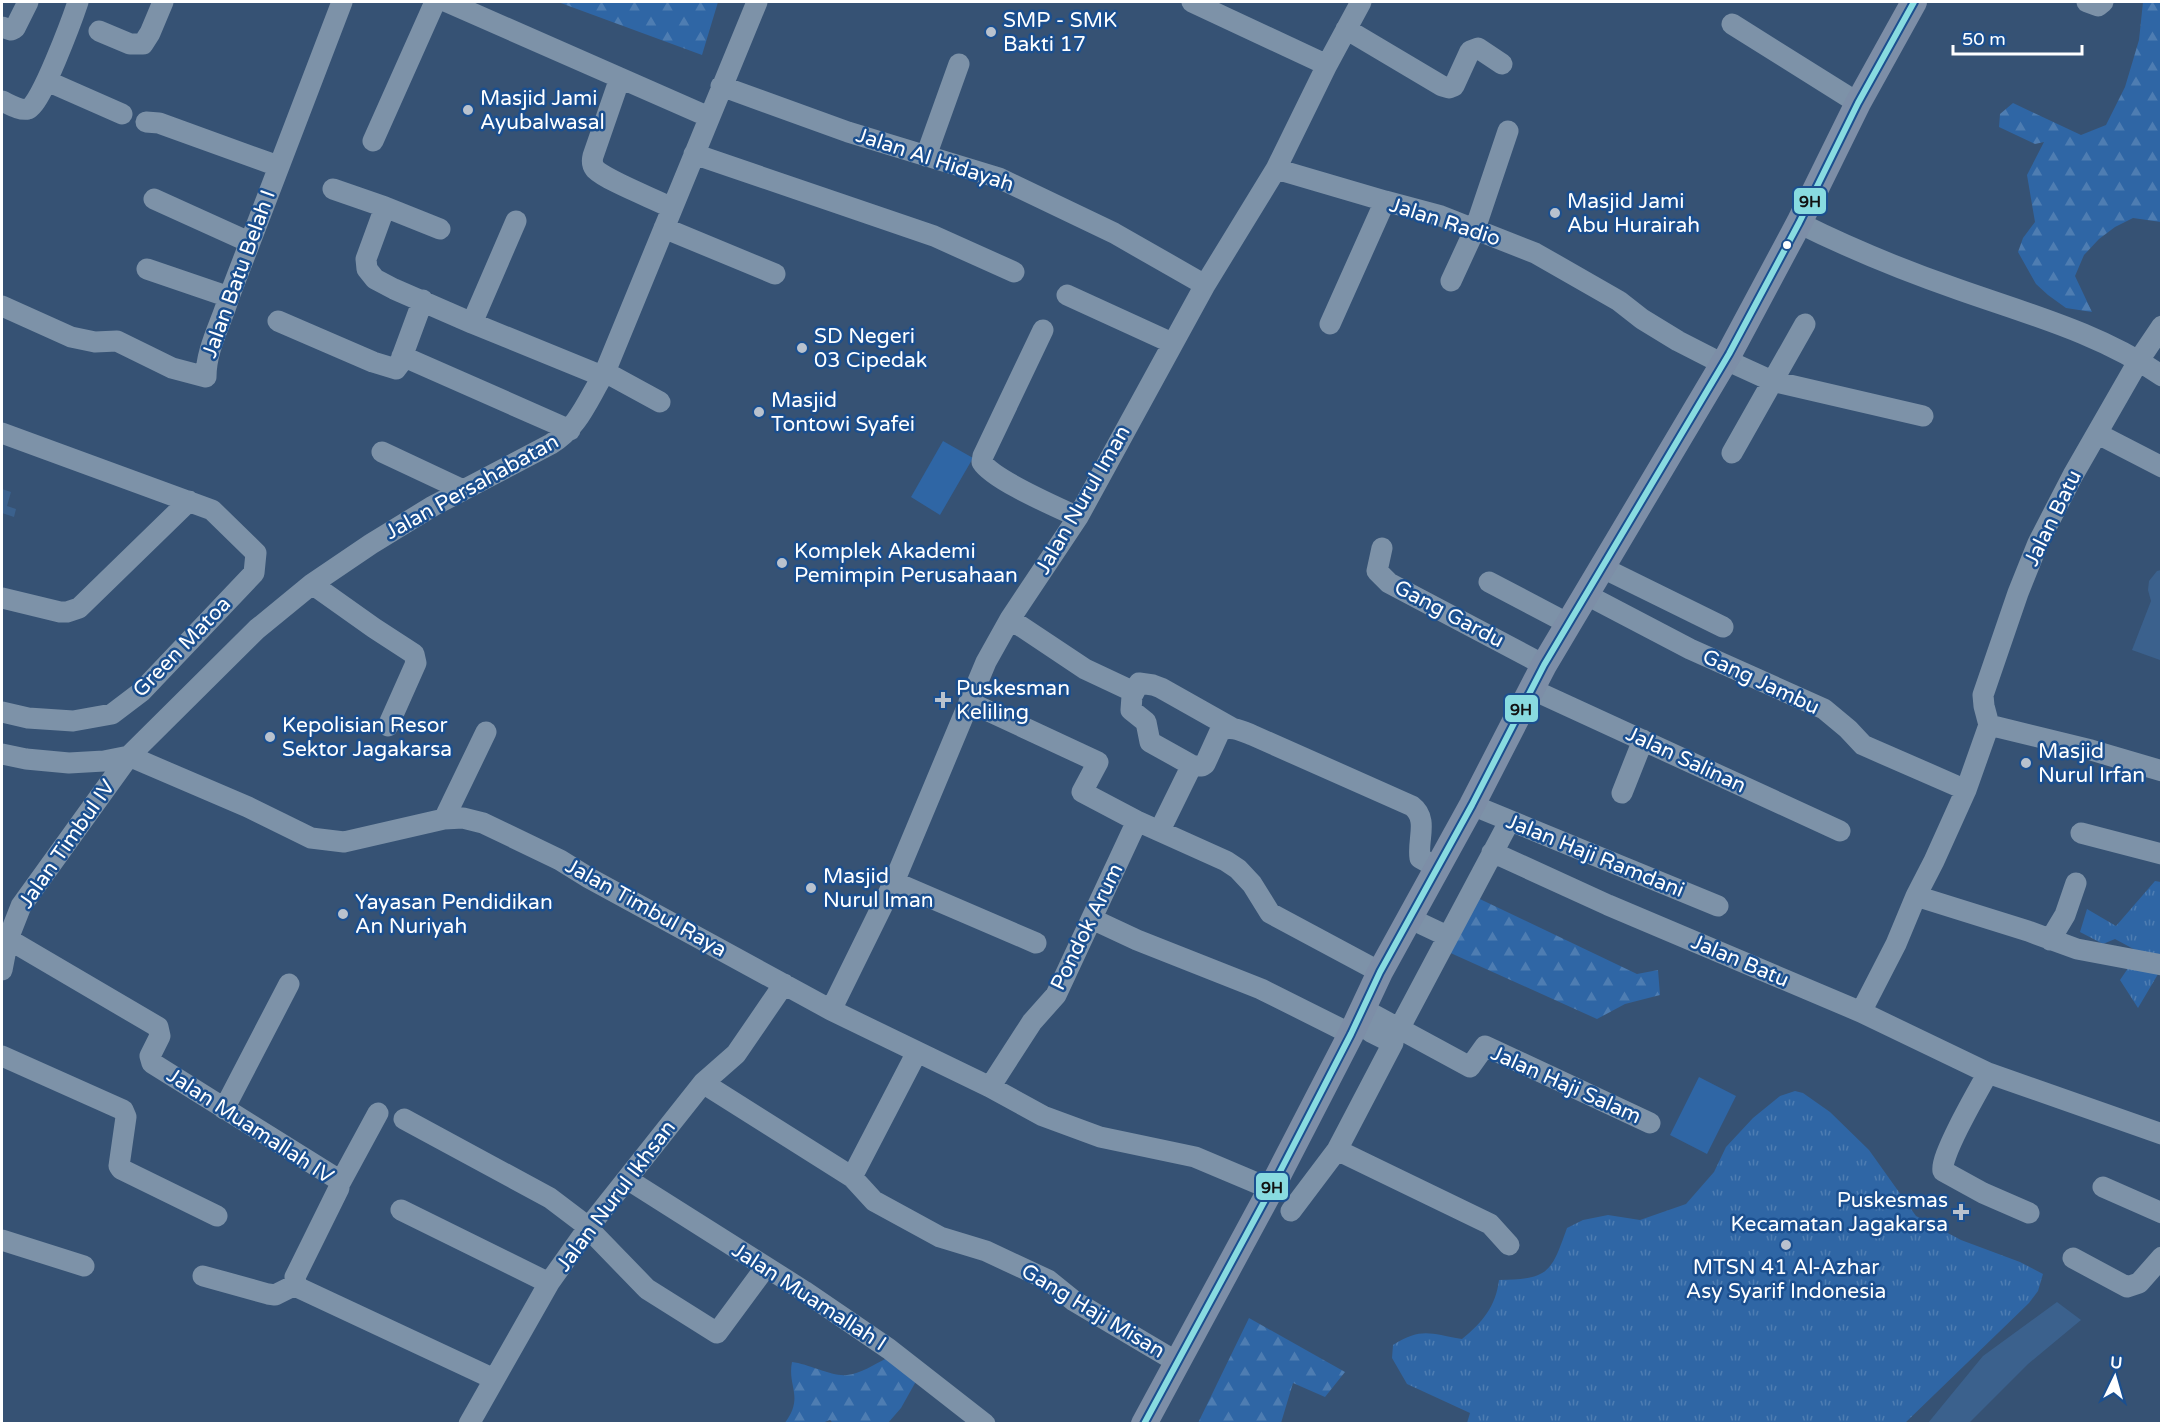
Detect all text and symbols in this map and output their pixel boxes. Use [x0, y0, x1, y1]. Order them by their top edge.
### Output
place label: SMP - SMK Bakti 17 [1003, 8, 1117, 57]
scale bar [1953, 18, 2082, 56]
marker: SMP - SMK Bakti 17 [984, 25, 998, 39]
text: 50 m [1962, 28, 2006, 50]
place label: Masjid Jami Ayubalwasal [480, 86, 605, 135]
marker: Masjid Jami Ayubalwasal [461, 103, 475, 117]
street label: Jalan Al Hidayah [853, 123, 1017, 197]
street label: Jalan Batu Belah I [197, 187, 281, 361]
line badge: 9H [1793, 187, 1827, 215]
place label: Masjid Jami Abu Hurairah [1567, 189, 1700, 238]
street label: Jalan Radio [1387, 192, 1503, 252]
text: 9H [1799, 192, 1821, 212]
marker: Masjid Jami Abu Hurairah [1548, 206, 1562, 220]
unlabelled marker [1781, 239, 1793, 251]
place label: SD Negeri 03 Cipedak [814, 324, 927, 373]
marker: SD Negeri 03 Cipedak [795, 341, 809, 355]
place label: Masjid Tontowi Syafei [771, 388, 915, 437]
marker: Masjid Tontowi Syafei [752, 405, 766, 419]
street label: Jalan Nurul Iman [1030, 421, 1136, 579]
street label: Jalan Persahabatan [381, 429, 563, 545]
street label: Jalan Batu [2019, 466, 2087, 570]
place label: Komplek Akademi Pemimpin Perusahaan [794, 539, 1018, 588]
marker: Komplek Akademi Pemimpin Perusahaan [775, 556, 789, 570]
street label: Gang Gardu [1390, 575, 1508, 653]
street label: Green Matoa [128, 592, 236, 702]
street label: Gang Jambu [1699, 644, 1823, 720]
place label: Puskesman Keliling [956, 676, 1070, 725]
marker: Puskesman Keliling [934, 691, 952, 709]
line badge: 9H [1504, 694, 1539, 723]
text: 9H [1510, 700, 1532, 720]
place label: Kepolisian Resor Sektor Jagakarsa [282, 713, 452, 762]
street label: Jalan Salinan [1622, 721, 1750, 799]
marker: Kepolisian Resor Sektor Jagakarsa [263, 730, 277, 744]
place label: Masjid Nurul Irfan [2038, 739, 2145, 788]
marker: Masjid Nurul Irfan [2019, 756, 2033, 770]
street label: Jalan Timbul IV [13, 775, 121, 913]
street label: Jalan Haji Ramdani [1502, 809, 1688, 903]
street label: Jalan Timbul Raya [561, 853, 731, 963]
street label: Pondok Arum [1046, 860, 1128, 994]
place label: Masjid Nurul Iman [823, 864, 934, 913]
marker: Masjid Nurul Iman [804, 881, 818, 895]
place label: Yayasan Pendidikan An Nuriyah [355, 890, 553, 939]
marker: Yayasan Pendidikan An Nuriyah [336, 907, 350, 921]
street label: Jalan Batu [1687, 929, 1793, 993]
street label: Jalan Haji Salam [1487, 1041, 1645, 1129]
street label: Jalan Muamallah IV [162, 1063, 338, 1189]
street label: Jalan Nurul Ikhsan [551, 1116, 681, 1276]
line badge: 9H [1255, 1172, 1289, 1201]
text: 9H [1261, 1178, 1283, 1198]
place label: Puskesmas Kecamatan Jagakarsa [1731, 1188, 1948, 1237]
marker: Puskesmas Kecamatan Jagakarsa [1952, 1203, 1970, 1221]
street label: Jalan Muamallah I [727, 1238, 891, 1356]
marker: MTSN 41 Al-Azhar Asy Syarif Indonesia [1779, 1238, 1793, 1252]
place label: MTSN 41 Al-Azhar Asy Syarif Indonesia [1686, 1255, 1886, 1304]
street label: Gang Haji Misan [1017, 1258, 1169, 1364]
north arrow [2085, 1347, 2145, 1407]
text: U [2109, 1353, 2123, 1374]

